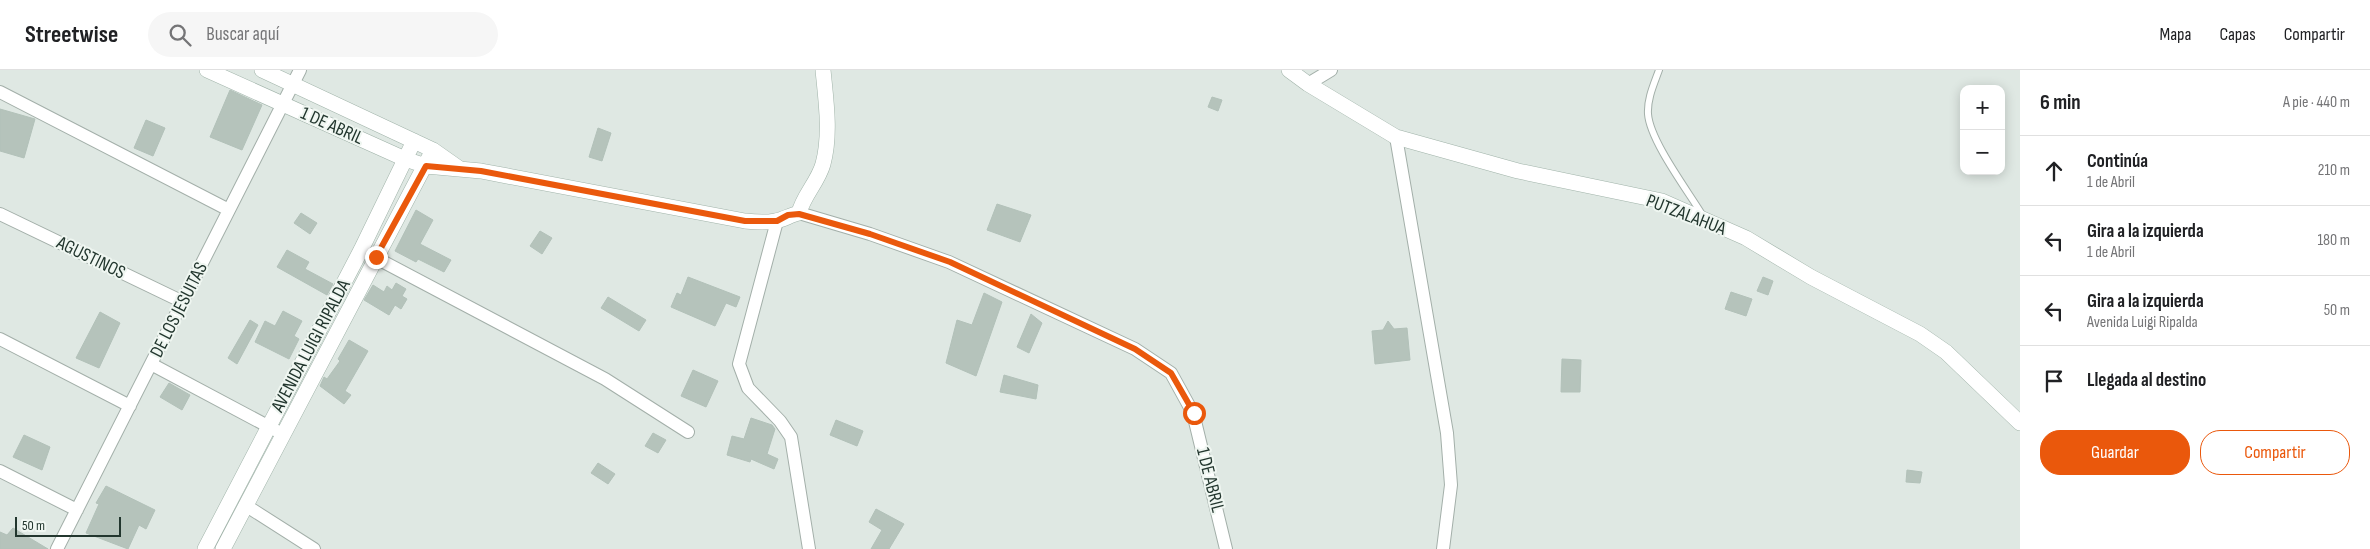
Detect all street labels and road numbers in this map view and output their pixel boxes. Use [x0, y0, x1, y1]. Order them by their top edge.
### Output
street label: 1 DE ABRIL [297, 102, 367, 150]
street label: PUTZALAHUA [1643, 189, 1730, 241]
street label: AGUSTINOS [52, 231, 129, 284]
street label: DE LOS JESUITAS [145, 259, 213, 361]
street label: AVENIDA LUIGI RIPALDA [266, 275, 356, 417]
street label: 1 DE ABRIL [1191, 445, 1229, 515]

